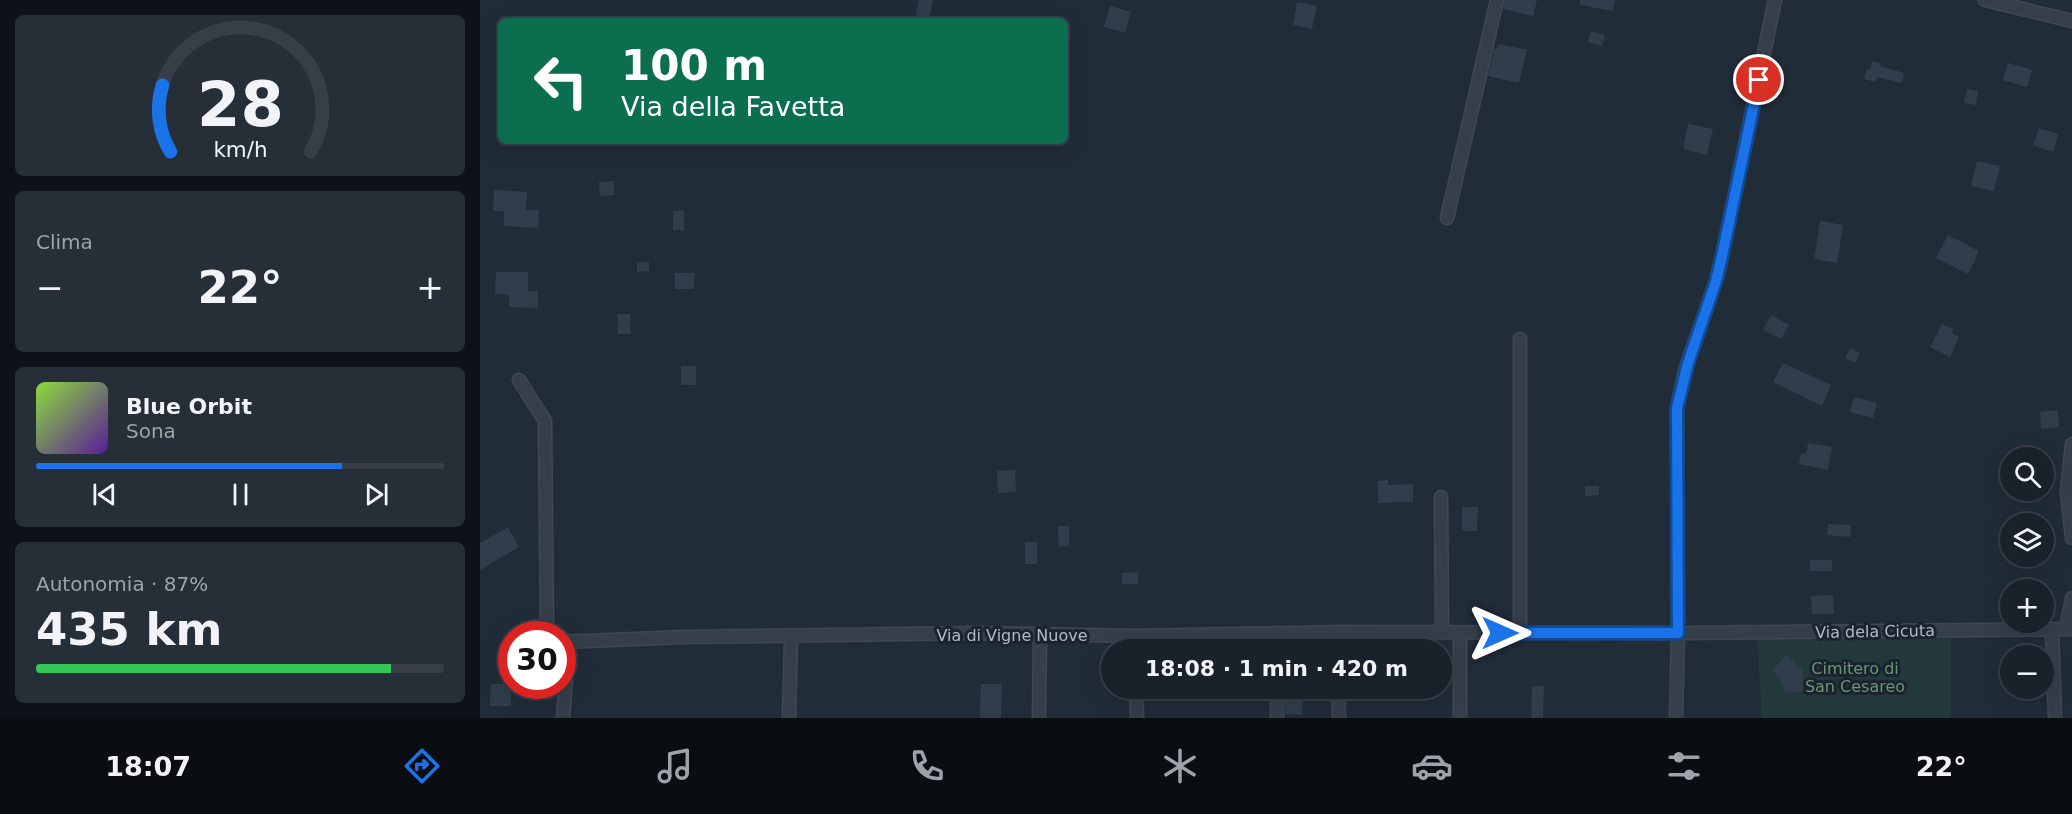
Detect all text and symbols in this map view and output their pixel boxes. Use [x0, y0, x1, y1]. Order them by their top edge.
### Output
text: 100 m [621, 41, 767, 90]
icon: left [522, 42, 600, 120]
pin [1733, 54, 1784, 105]
icon: arrive [1742, 63, 1775, 96]
text: 28 [197, 69, 283, 142]
text: Via della Favetta [621, 91, 845, 122]
text: km/h [213, 138, 267, 163]
text: Clima [36, 230, 93, 254]
text: 22° [197, 261, 283, 314]
text: − [36, 268, 64, 307]
text: + [416, 268, 444, 307]
text: Blue Orbit [126, 394, 252, 419]
text: Sona [126, 419, 176, 443]
map controls [2000, 447, 2054, 699]
button: search [2000, 447, 2054, 501]
icon: previous [88, 478, 121, 511]
icon: pause [224, 478, 257, 511]
icon: next [360, 478, 393, 511]
button: layers [2000, 513, 2054, 567]
text: Autonomia · 87% [36, 572, 208, 596]
button: + [2000, 579, 2054, 633]
position arrow [1468, 601, 1532, 665]
text: 435 km [36, 603, 222, 656]
speed limit sign: 30 [498, 621, 576, 699]
street label: Via dela Cicuta [1815, 621, 1935, 642]
street label: Via di Vigne Nuove [936, 626, 1088, 645]
button: − [2000, 645, 2054, 699]
text: 18:08 · 1 min · 420 m [1145, 656, 1408, 681]
park label: Cimitero di San Cesareo [1805, 659, 1905, 696]
icon: directions [401, 745, 443, 787]
icon: music [654, 745, 696, 787]
icon: phone [906, 745, 948, 787]
icon: climate [1159, 745, 1201, 787]
icon: car [1411, 745, 1453, 787]
icon: filters [1663, 745, 1705, 787]
text: 18:07 [105, 751, 191, 782]
text: 22° [1916, 751, 1967, 782]

